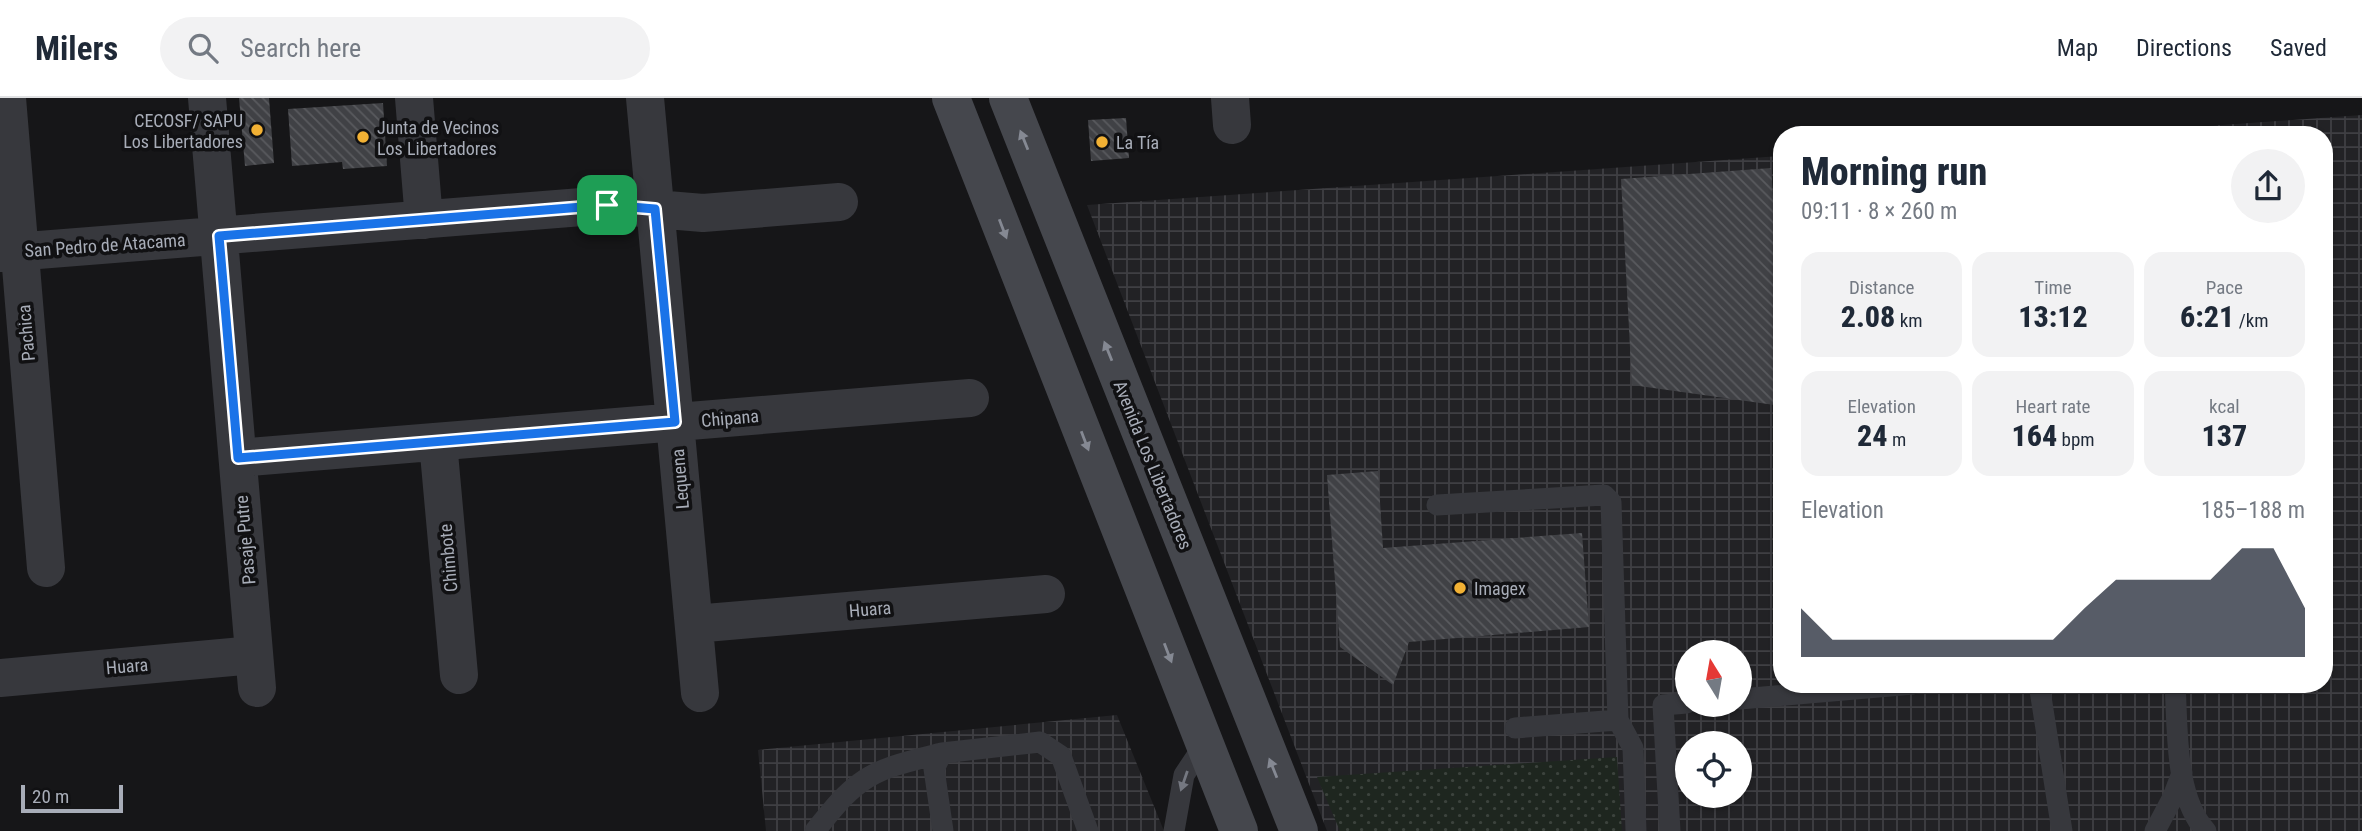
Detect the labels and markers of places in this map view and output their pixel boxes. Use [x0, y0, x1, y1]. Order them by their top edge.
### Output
place label: CECOSF/ SAPU Los Libertadores [123, 110, 243, 152]
place label: Junta de Vecinos Los Libertadores [377, 117, 499, 159]
marker: CECOSF/ SAPU Los Libertadores [249, 122, 265, 138]
marker: Junta de Vecinos Los Libertadores [355, 129, 371, 145]
place label: La Tía [1116, 132, 1159, 153]
marker: La Tía [1094, 134, 1110, 150]
pin [577, 175, 637, 235]
place label: Imagex [1474, 578, 1526, 599]
marker: Imagex [1452, 580, 1468, 596]

